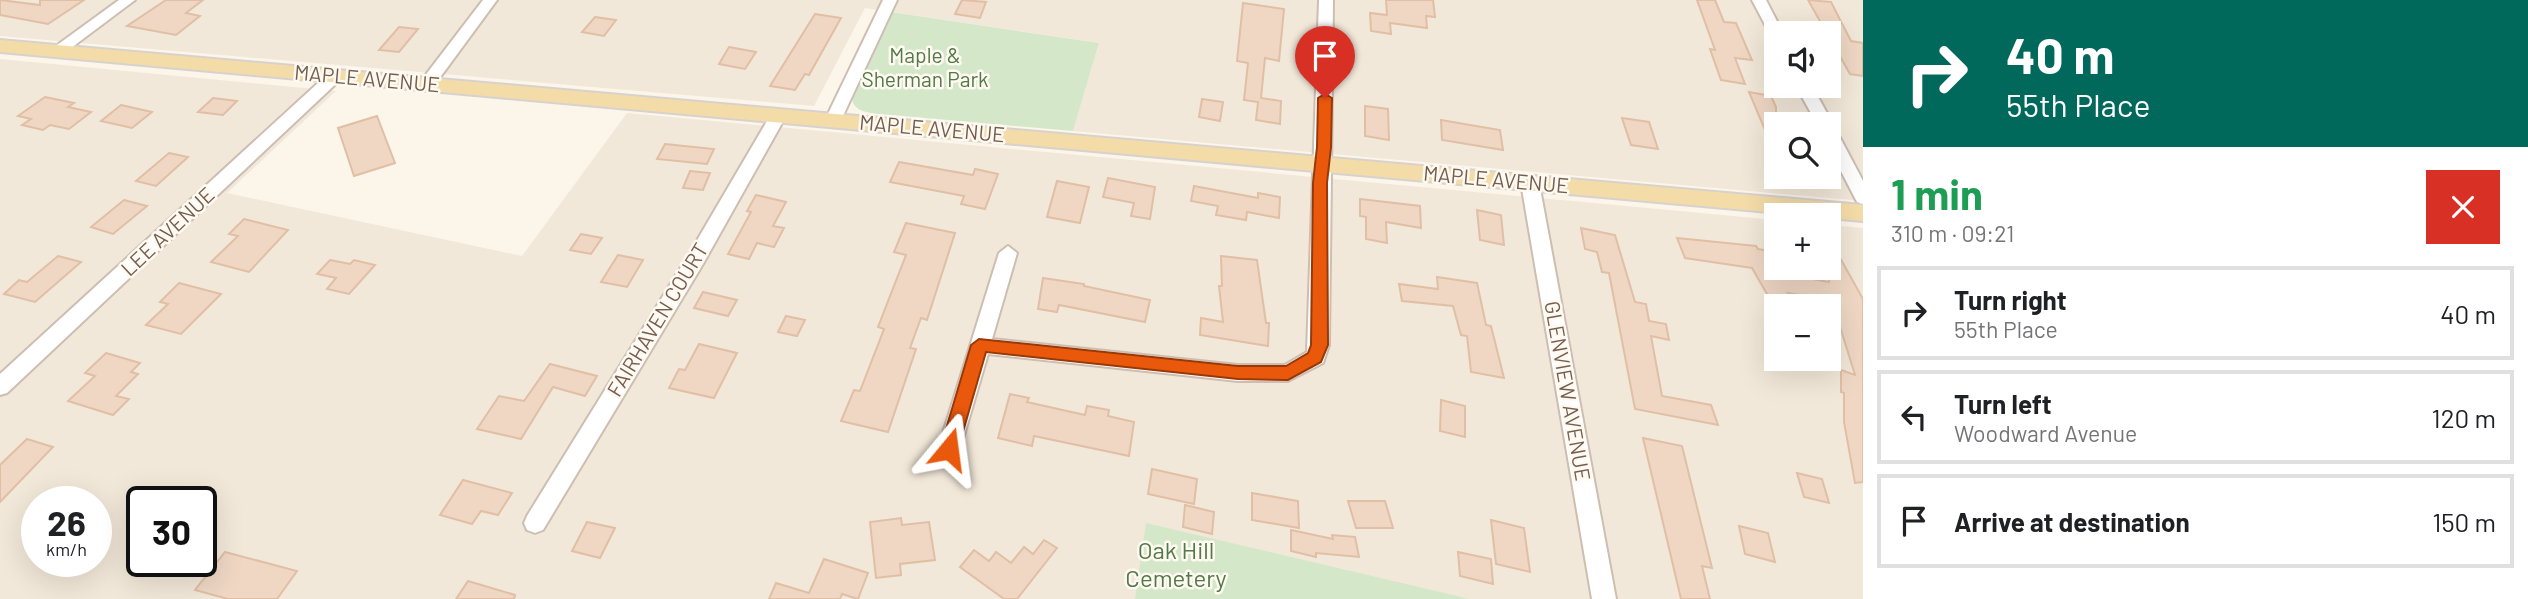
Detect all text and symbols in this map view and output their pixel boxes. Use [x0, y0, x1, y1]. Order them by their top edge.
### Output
map controls [1764, 21, 1841, 371]
button: sound [1764, 21, 1841, 98]
text: 40 m [2006, 25, 2114, 84]
pin [1295, 26, 1355, 98]
icon: right [1891, 28, 1982, 119]
icon: arrive [1306, 37, 1344, 75]
park label: Maple & Sherman Park [861, 42, 989, 91]
street label: MAPLE AVENUE [293, 59, 441, 96]
text: 55th Place [2006, 85, 2150, 123]
street label: MAPLE AVENUE [858, 109, 1006, 146]
button: search [1764, 112, 1841, 189]
street label: MAPLE AVENUE [1422, 160, 1570, 197]
text: 1 min [1891, 168, 1983, 218]
button: close [2426, 170, 2500, 244]
street label: LEE AVENUE [115, 181, 219, 280]
button: + [1764, 203, 1841, 280]
text: 310 m · 09:21 [1891, 219, 2014, 247]
street label: FAIRHAVEN COURT [601, 238, 712, 401]
text: Turn right [1954, 284, 2067, 315]
button: − [1764, 294, 1841, 371]
icon: right [1895, 294, 1933, 332]
text: 40 m [2440, 298, 2496, 329]
street label: GLENVIEW AVENUE [1540, 299, 1597, 483]
text: 55th Place [1954, 315, 2058, 343]
text: Turn left [1954, 388, 2052, 419]
icon: left [1895, 398, 1933, 436]
text: 120 m [2432, 402, 2496, 433]
position arrow [912, 412, 986, 486]
text: Woodward Avenue [1954, 419, 2137, 447]
speed limit sign: 30 [126, 486, 217, 577]
text: 26 [47, 501, 86, 543]
icon: arrive [1895, 502, 1933, 540]
text: Arrive at destination [1954, 506, 2190, 537]
text: 150 m [2432, 506, 2496, 537]
park label: Oak Hill Cemetery [1125, 535, 1227, 592]
text: km/h [46, 538, 87, 560]

